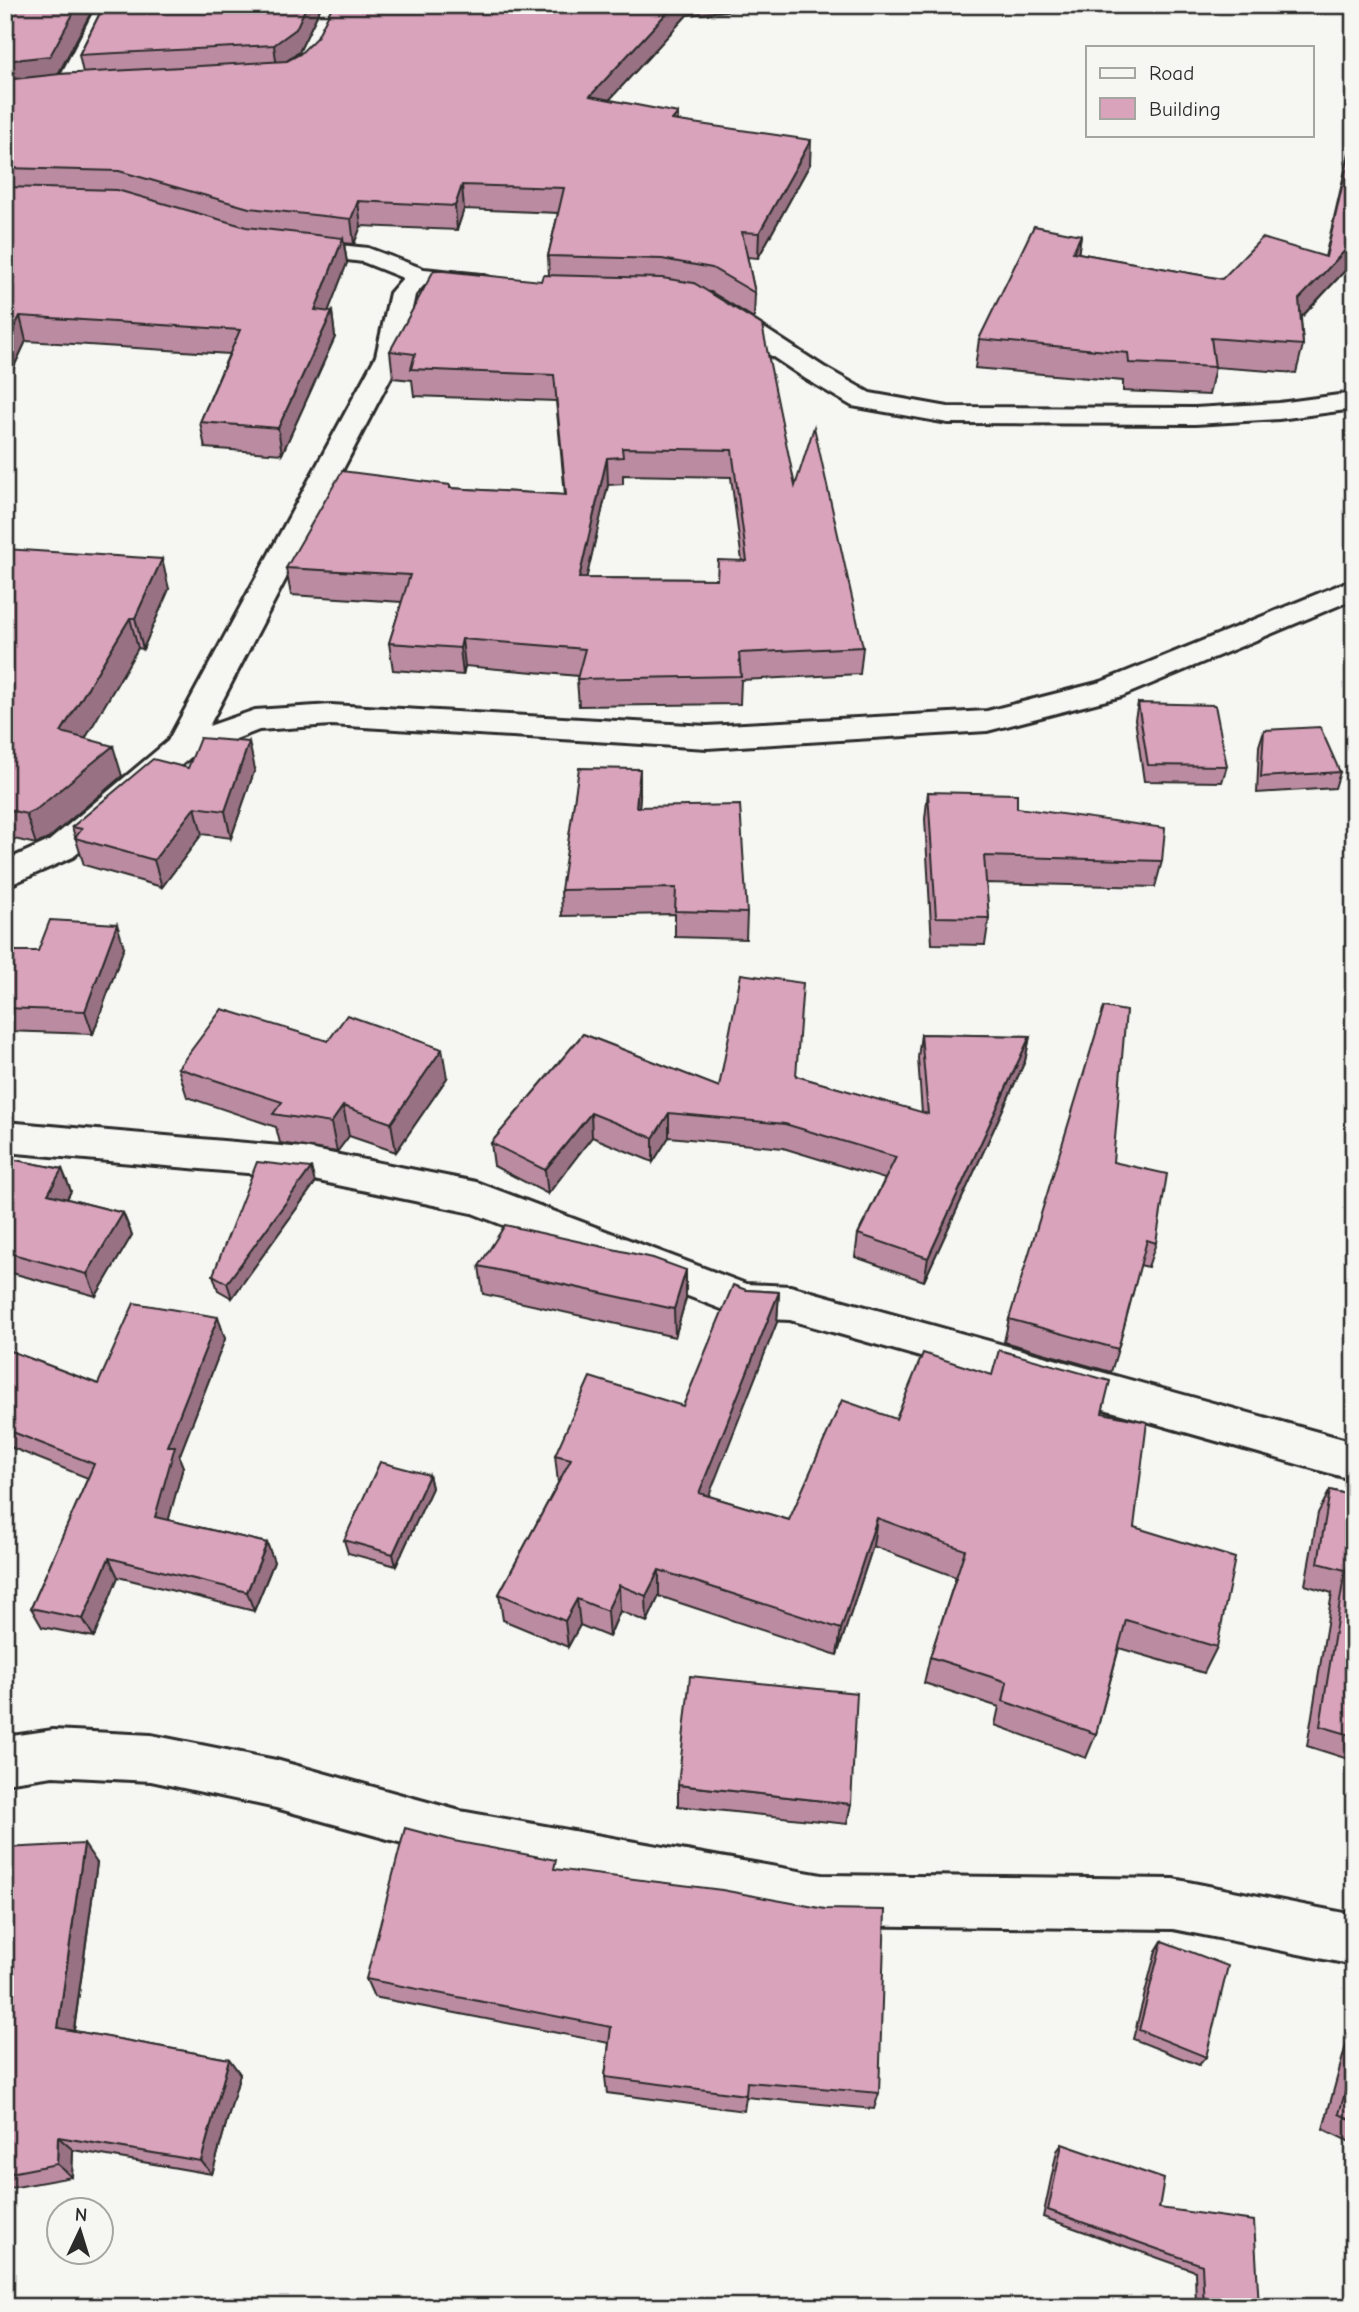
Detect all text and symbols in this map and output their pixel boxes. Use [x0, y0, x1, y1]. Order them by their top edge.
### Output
legend [1086, 46, 1314, 136]
text: Road [1149, 61, 1194, 85]
text: Building [1149, 97, 1221, 121]
north arrow [46, 2196, 116, 2266]
text: N [74, 2204, 88, 2226]

